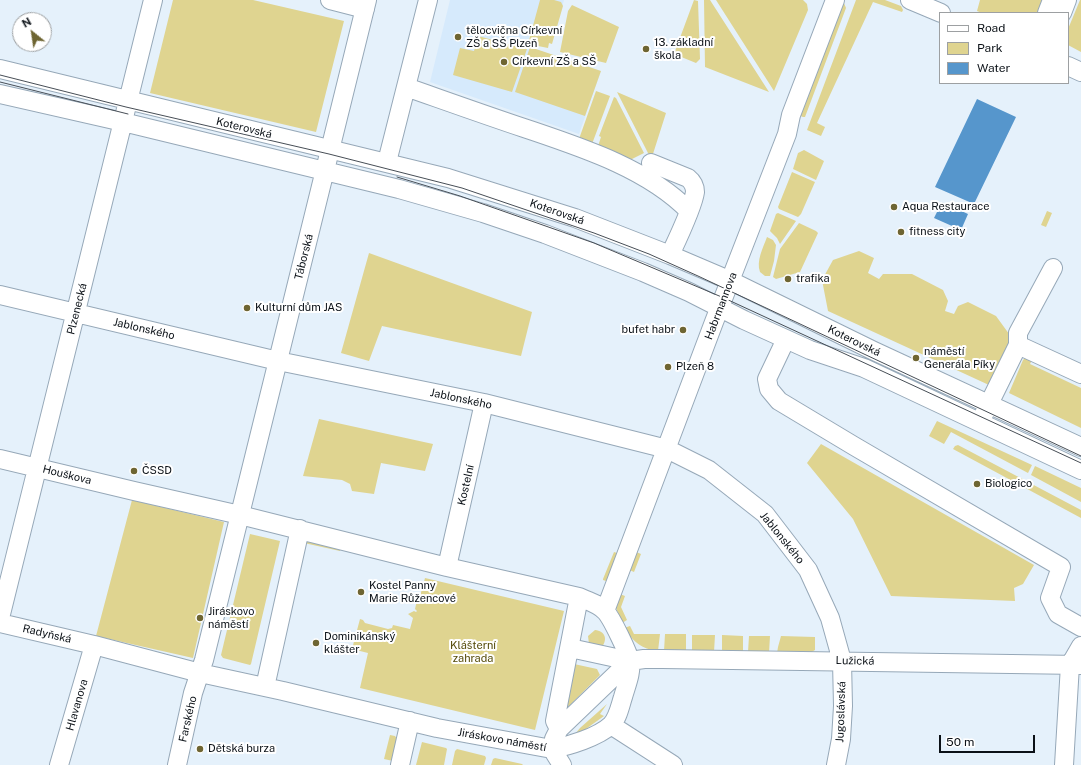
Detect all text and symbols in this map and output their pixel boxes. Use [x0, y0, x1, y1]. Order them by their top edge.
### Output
north arrow [12, 12, 52, 52]
legend [939, 12, 1069, 84]
text: N [20, 15, 33, 30]
text: Road [977, 21, 1005, 35]
place label: tělocvična Církevní ZŠ a SŠ Plzeň [466, 24, 562, 50]
marker: tělocvična Církevní ZŠ a SŠ Plzeň [453, 32, 463, 42]
place label: 13. základní škola [654, 36, 713, 62]
text: Park [977, 41, 1003, 55]
marker: 13. základní škola [641, 44, 651, 54]
place label: Církevní ZŠ a SŠ [512, 55, 596, 69]
marker: Církevní ZŠ a SŠ [499, 57, 509, 67]
text: Water [977, 61, 1010, 75]
street label: Koterovská [215, 115, 273, 141]
street label: Koterovská [528, 196, 586, 228]
place label: Aqua Restaurace [902, 200, 989, 214]
marker: Aqua Restaurace [889, 202, 899, 212]
place label: fitness city [909, 225, 965, 239]
marker: fitness city [896, 227, 906, 237]
street label: Táborská [292, 233, 316, 281]
street label: Habrmannova [702, 270, 740, 342]
place label: trafika [796, 272, 829, 286]
marker: trafika [783, 274, 793, 284]
street label: Plzenecká [64, 282, 90, 336]
place label: Kulturní dům JAS [255, 301, 342, 315]
marker: Kulturní dům JAS [242, 303, 252, 313]
street label: Jablonského [112, 316, 176, 342]
place label: bufet habr [622, 323, 675, 337]
street label: Koterovská [826, 323, 882, 359]
marker: bufet habr [678, 325, 688, 335]
place label: náměstí Generála Píky [924, 345, 995, 371]
marker: náměstí Generála Píky [911, 353, 921, 363]
place label: Plzeň 8 [676, 360, 714, 374]
marker: Plzeň 8 [663, 362, 673, 372]
street label: Jablonského [429, 386, 493, 412]
street label: Houškova [41, 463, 93, 487]
street label: Kostelní [455, 463, 477, 507]
place label: ČSSD [142, 464, 172, 478]
marker: ČSSD [129, 466, 139, 476]
place label: Biologico [985, 477, 1032, 491]
marker: Biologico [972, 479, 982, 489]
street label: Jablonského [757, 509, 807, 567]
place label: Kostel Panny Marie Růžencové [369, 579, 456, 605]
marker: Kostel Panny Marie Růžencové [356, 587, 366, 597]
place label: Jiráskovo náměstí [208, 605, 254, 631]
marker: Jiráskovo náměstí [195, 613, 205, 623]
street label: Radyňská [21, 622, 73, 646]
place label: Dominikánský klášter [324, 630, 395, 656]
marker: Dominikánský klášter [311, 638, 321, 648]
park label: Klášterní zahrada [450, 639, 496, 665]
street label: Lužická [835, 654, 875, 668]
street label: Hlavanova [63, 678, 91, 732]
street label: Jugoslávská [833, 681, 849, 743]
street label: Farského [176, 695, 200, 743]
street label: Jiráskovo náměstí [457, 726, 547, 754]
scale bar [941, 727, 1037, 753]
text: 50 m [946, 735, 974, 749]
place label: Dětská burza [208, 742, 275, 756]
marker: Dětská burza [195, 744, 205, 754]

